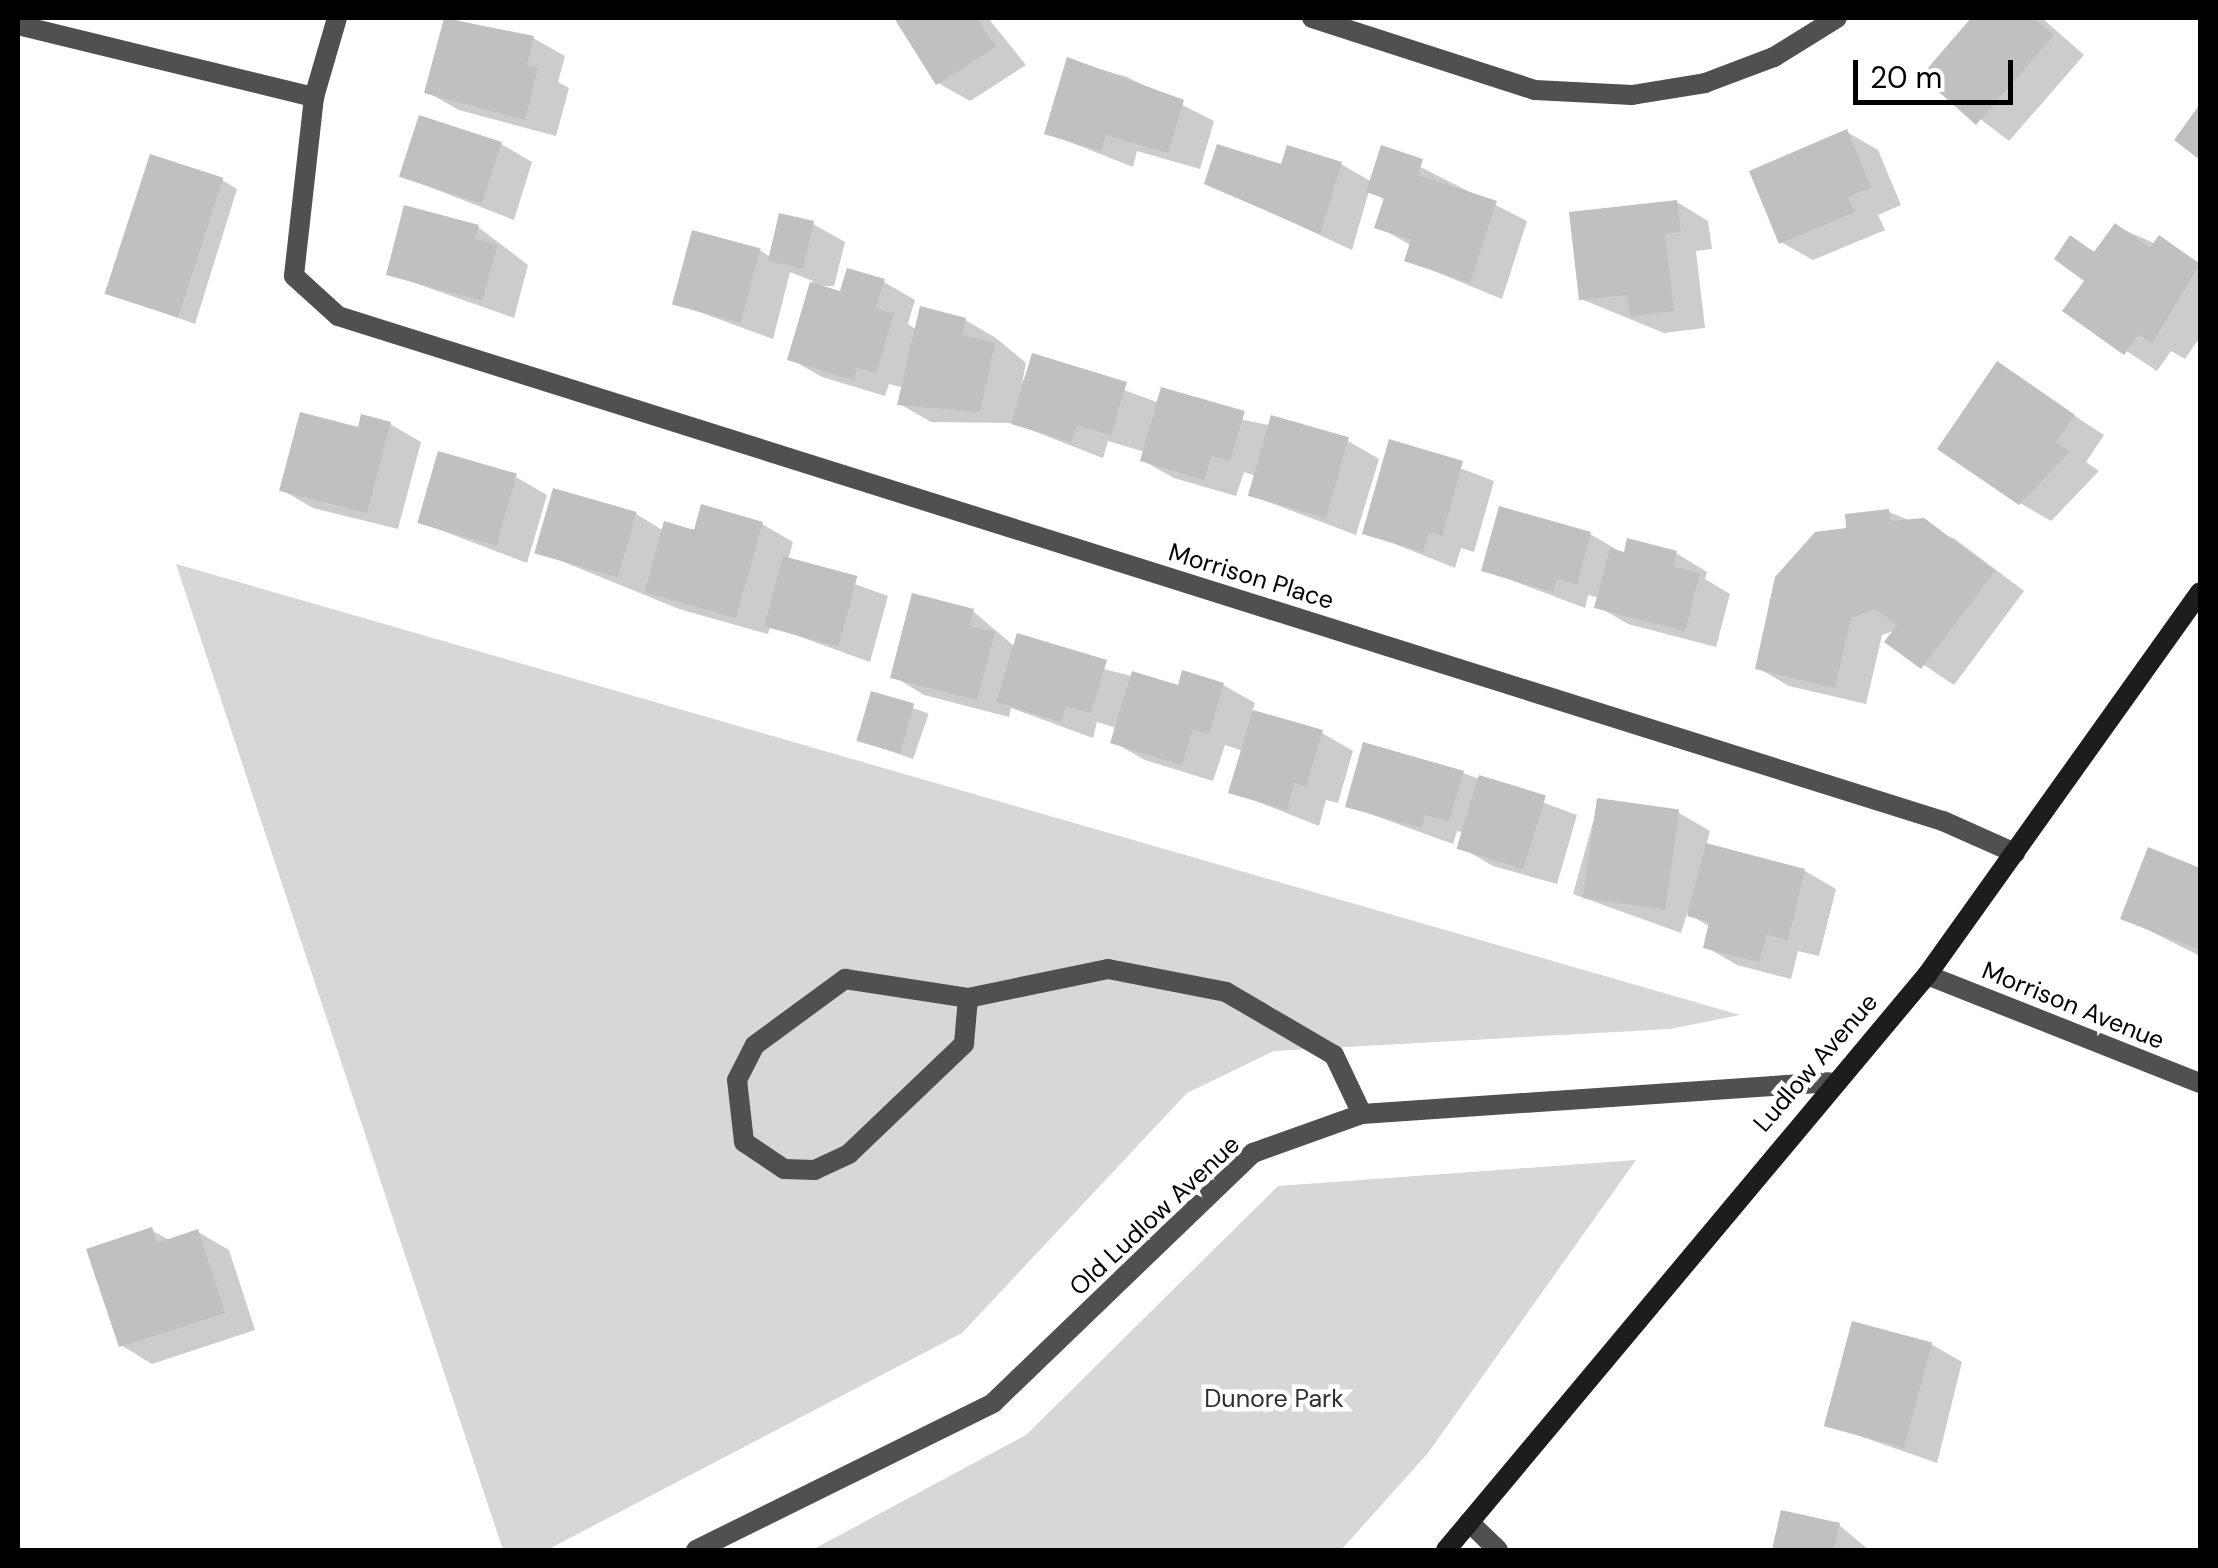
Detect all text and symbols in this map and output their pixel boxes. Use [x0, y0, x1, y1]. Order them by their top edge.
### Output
scale bar [1858, 40, 2018, 102]
text: 20 m [1870, 58, 1942, 97]
street label: Morrison Place [1165, 538, 1337, 616]
street label: Morrison Avenue [1978, 956, 2168, 1056]
street label: Ludlow Avenue [1748, 988, 1884, 1138]
street label: Old Ludlow Avenue [1064, 1130, 1246, 1302]
park label: Dunore Park [1204, 1384, 1344, 1414]

